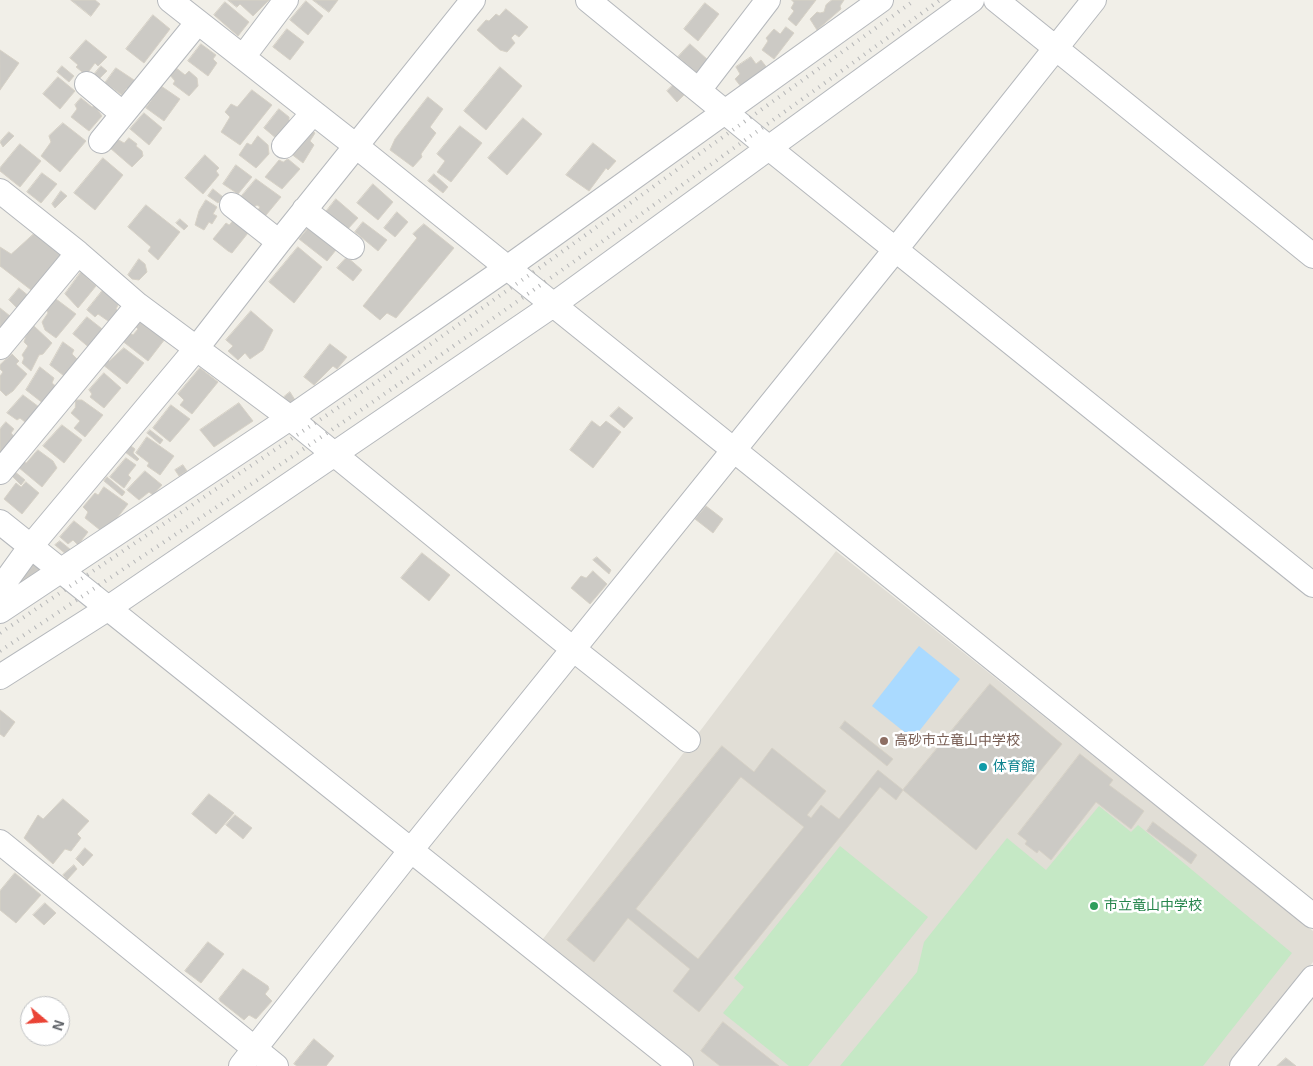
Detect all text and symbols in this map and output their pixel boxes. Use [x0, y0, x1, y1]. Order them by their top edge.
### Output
place label: 高砂市立竜山中学校 [894, 733, 1020, 749]
marker: 高砂市立竜山中学校 [878, 735, 890, 747]
place label: 体育館 [993, 759, 1035, 775]
marker: 体育館 [977, 761, 989, 773]
place label: 市立竜山中学校 [1104, 898, 1202, 914]
marker: 市立竜山中学校 [1088, 900, 1100, 912]
north arrow [20, 996, 70, 1046]
text: N [49, 1018, 67, 1033]

